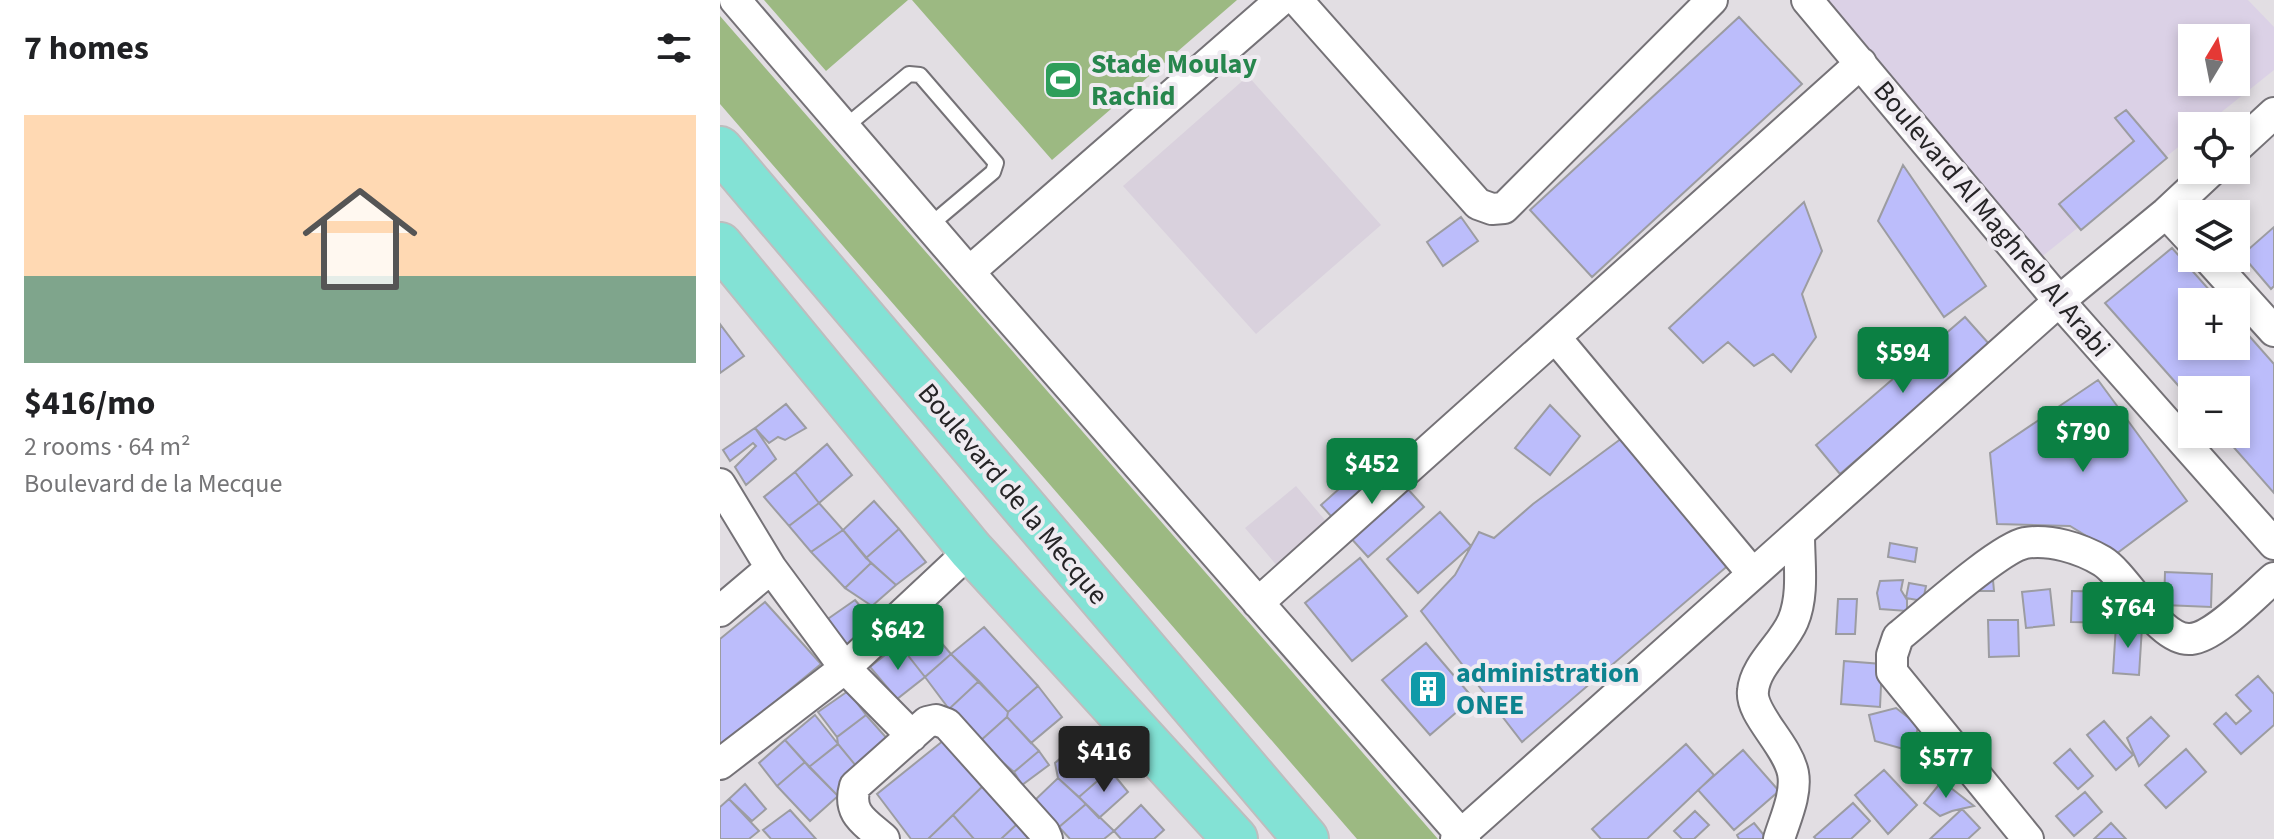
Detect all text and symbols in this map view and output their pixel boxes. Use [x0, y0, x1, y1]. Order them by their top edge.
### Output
text: 7 homes [24, 24, 149, 73]
north arrow [2178, 24, 2250, 96]
map controls [2178, 24, 2250, 448]
icon: filters [652, 26, 696, 70]
place label: Stade Moulay Rachid [1091, 44, 1257, 116]
sports icon: Stade Moulay Rachid [1042, 59, 1084, 101]
street label: Boulevard Al Maghreb Al Arabi [1864, 72, 2120, 366]
button: locate [2178, 112, 2250, 184]
icon: home [288, 167, 432, 311]
button: layers [2178, 200, 2250, 272]
button: + [2178, 288, 2250, 360]
pin: $594 [1856, 327, 1950, 395]
text: $594 [1876, 334, 1930, 371]
street label: Boulevard de la Mecque [908, 375, 1118, 613]
button: − [2178, 376, 2250, 448]
text: $416/mo [24, 379, 155, 428]
pin: $790 [2036, 406, 2130, 474]
text: $790 [2056, 413, 2110, 450]
text: 2 rooms · 64 m² [24, 428, 191, 465]
pin: $452 [1325, 438, 1419, 506]
text: $452 [1345, 445, 1399, 482]
text: Boulevard de la Mecque [24, 465, 282, 502]
pin: $764 [2081, 582, 2175, 650]
text: $764 [2101, 589, 2155, 626]
pin: $642 [851, 604, 945, 672]
text: $642 [871, 611, 925, 648]
place label: administration ONEE [1456, 653, 1639, 725]
building icon: administration ONEE [1407, 668, 1449, 710]
pin: $416 [1057, 726, 1151, 794]
pin: $577 [1899, 732, 1993, 800]
text: $416 [1077, 733, 1131, 770]
text: $577 [1919, 739, 1973, 776]

